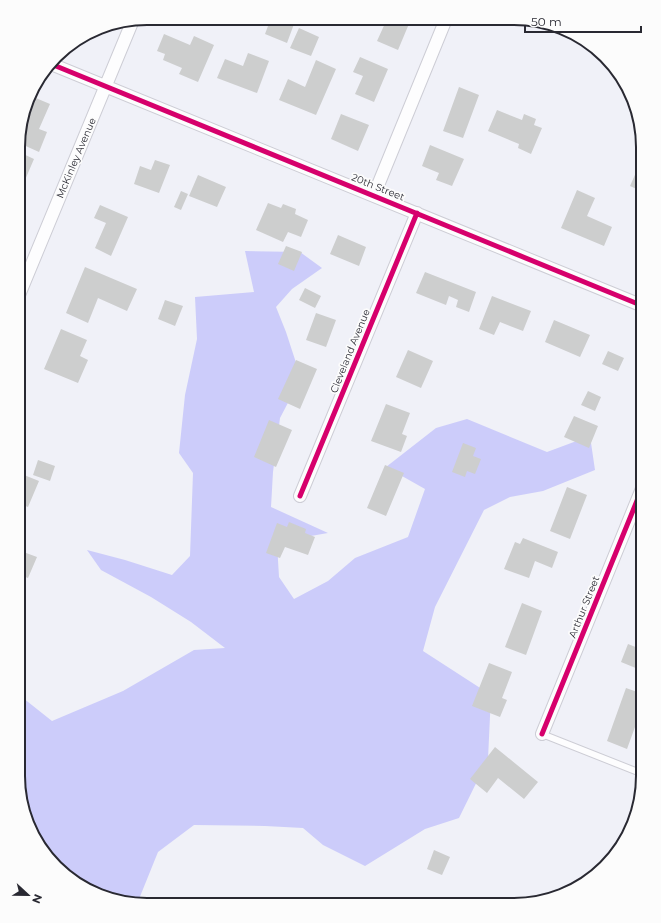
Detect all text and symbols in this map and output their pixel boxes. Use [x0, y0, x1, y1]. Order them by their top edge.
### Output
scale bar [525, 8, 641, 34]
text: 50 m [531, 14, 562, 29]
street label: McKinley Avenue [53, 116, 99, 200]
street label: 20th Street [350, 170, 406, 204]
street label: Cleveland Avenue [327, 307, 373, 395]
street label: Arthur Street [566, 574, 602, 640]
north arrow [8, 875, 48, 915]
text: N [29, 892, 45, 905]

